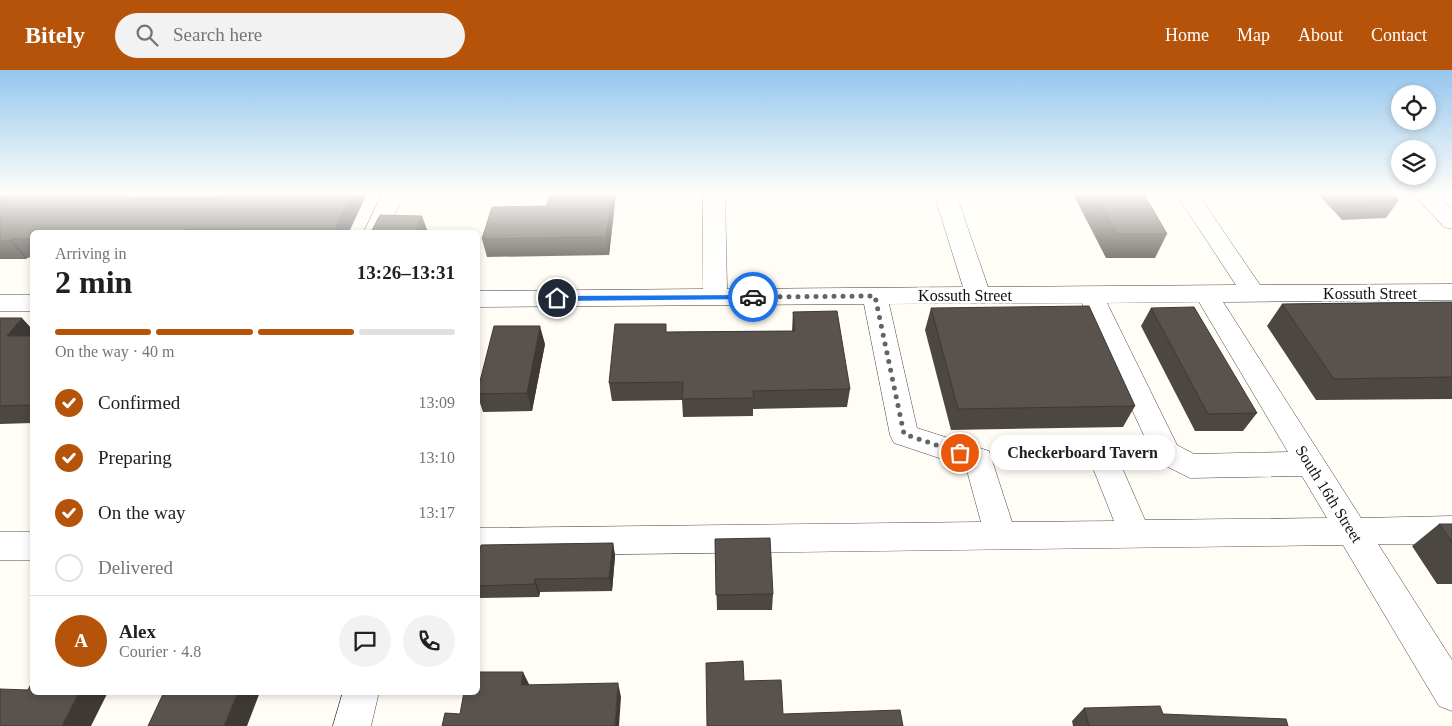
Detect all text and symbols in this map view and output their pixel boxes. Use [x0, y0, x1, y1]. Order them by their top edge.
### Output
search box [115, 13, 465, 58]
icon: search [133, 21, 161, 49]
text: Bitely [25, 22, 85, 48]
text: Search here [173, 24, 262, 45]
text: Home [1165, 25, 1209, 45]
text: Map [1237, 25, 1270, 45]
text: About [1298, 25, 1343, 45]
text: Contact [1371, 25, 1427, 45]
map controls [1391, 85, 1436, 185]
button: locate [1391, 85, 1436, 130]
button: layers [1391, 140, 1436, 185]
text: Arriving in [55, 245, 127, 262]
text: 13:26–13:31 [357, 262, 455, 283]
text: 2 min [55, 264, 132, 300]
courier [728, 272, 778, 322]
pin [536, 277, 578, 319]
icon: car [739, 283, 767, 311]
icon: home [543, 284, 571, 312]
street label: Kossuth Street [1323, 285, 1417, 302]
street label: Kossuth Street [918, 287, 1012, 304]
text: On the way · 40 m [55, 343, 175, 360]
icon: check [55, 389, 83, 417]
text: Confirmed [98, 392, 180, 413]
text: 13:09 [419, 394, 455, 411]
pin [939, 432, 981, 474]
callout: Checkerboard Tavern [990, 436, 1175, 470]
icon: bag [946, 439, 974, 467]
street label: South 16th Street [1292, 442, 1366, 546]
icon: check [55, 444, 83, 472]
text: Checkerboard Tavern [1007, 444, 1158, 461]
text: Preparing [98, 447, 172, 468]
text: 13:10 [419, 449, 455, 466]
icon: check [55, 499, 83, 527]
text: On the way [98, 502, 186, 523]
text: 13:17 [419, 504, 455, 521]
text: Delivered [98, 557, 173, 578]
button: chat [339, 615, 391, 667]
button: phone [403, 615, 455, 667]
text: Alex [119, 621, 156, 642]
text: A [74, 630, 88, 651]
text: Courier · 4.8 [119, 643, 201, 660]

